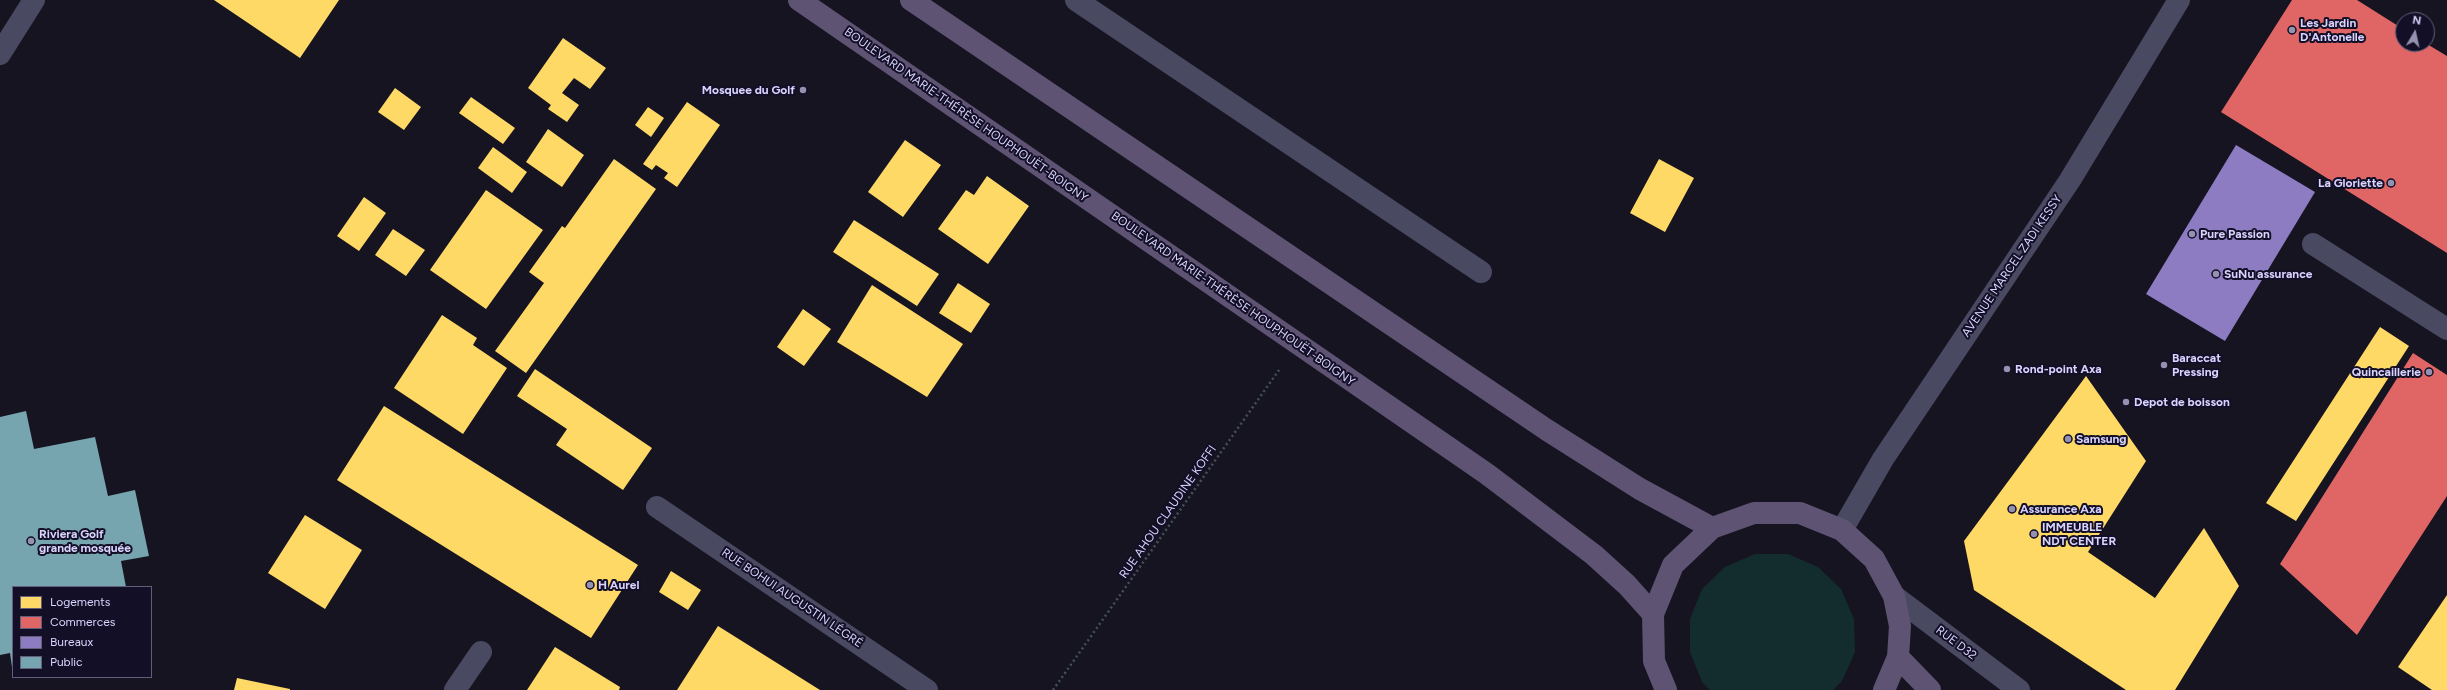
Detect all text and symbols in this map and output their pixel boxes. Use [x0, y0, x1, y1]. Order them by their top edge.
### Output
north arrow [2395, 12, 2435, 52]
text: N [2412, 14, 2422, 28]
place label: Les Jardin D'Antonelle [2300, 16, 2364, 44]
street label: BOULEVARD MARIE-THÉRÈSE HOUPHOUËT-BOIGNY [841, 25, 1091, 205]
marker: Les Jardin D'Antonelle [2287, 25, 2297, 35]
place label: Mosquee du Golf [702, 83, 795, 97]
marker: Mosquee du Golf [798, 85, 808, 95]
place label: La Gloriette [2318, 176, 2383, 190]
marker: La Gloriette [2386, 178, 2396, 188]
street label: AVENUE MARCEL ZADI KESSY [1959, 192, 2065, 340]
street label: BOULEVARD MARIE-THÉRÈSE HOUPHOUËT-BOIGNY [1108, 209, 1358, 389]
place label: Pure Passion [2200, 227, 2270, 241]
marker: Pure Passion [2187, 229, 2197, 239]
place label: SuNu assurance [2224, 267, 2312, 281]
marker: SuNu assurance [2211, 269, 2221, 279]
place label: Baraccat Pressing [2172, 351, 2221, 379]
marker: Baraccat Pressing [2159, 360, 2169, 370]
place label: Rond-point Axa [2015, 362, 2102, 376]
marker: Rond-point Axa [2002, 364, 2012, 374]
place label: Quincaillerie [2352, 365, 2421, 379]
marker: Quincaillerie [2424, 367, 2434, 377]
place label: Depot de boisson [2134, 395, 2230, 409]
marker: Depot de boisson [2121, 397, 2131, 407]
place label: Samsung [2076, 432, 2127, 446]
marker: Samsung [2063, 434, 2073, 444]
street label: RUE AHOU CLAUDINE KOFFI [1116, 443, 1220, 581]
place label: Assurance Axa [2020, 502, 2102, 516]
marker: Assurance Axa [2007, 504, 2017, 514]
place label: IMMEUBLE NDT CENTER [2042, 520, 2116, 548]
place label: Riviera Golf grande mosquée [39, 527, 131, 555]
marker: IMMEUBLE NDT CENTER [2029, 529, 2039, 539]
marker: Riviera Golf grande mosquée [26, 536, 36, 546]
street label: RUE BOHUI AUGUSTIN LÉGRÉ [719, 545, 865, 651]
place label: H Aurel [598, 578, 639, 592]
marker: H Aurel [585, 580, 595, 590]
legend [12, 586, 152, 678]
text: Logements [50, 595, 110, 609]
text: Commerces [50, 615, 115, 629]
street label: RUE D32 [1933, 623, 1979, 663]
text: Bureaux [50, 635, 93, 649]
text: Public [50, 655, 83, 669]

